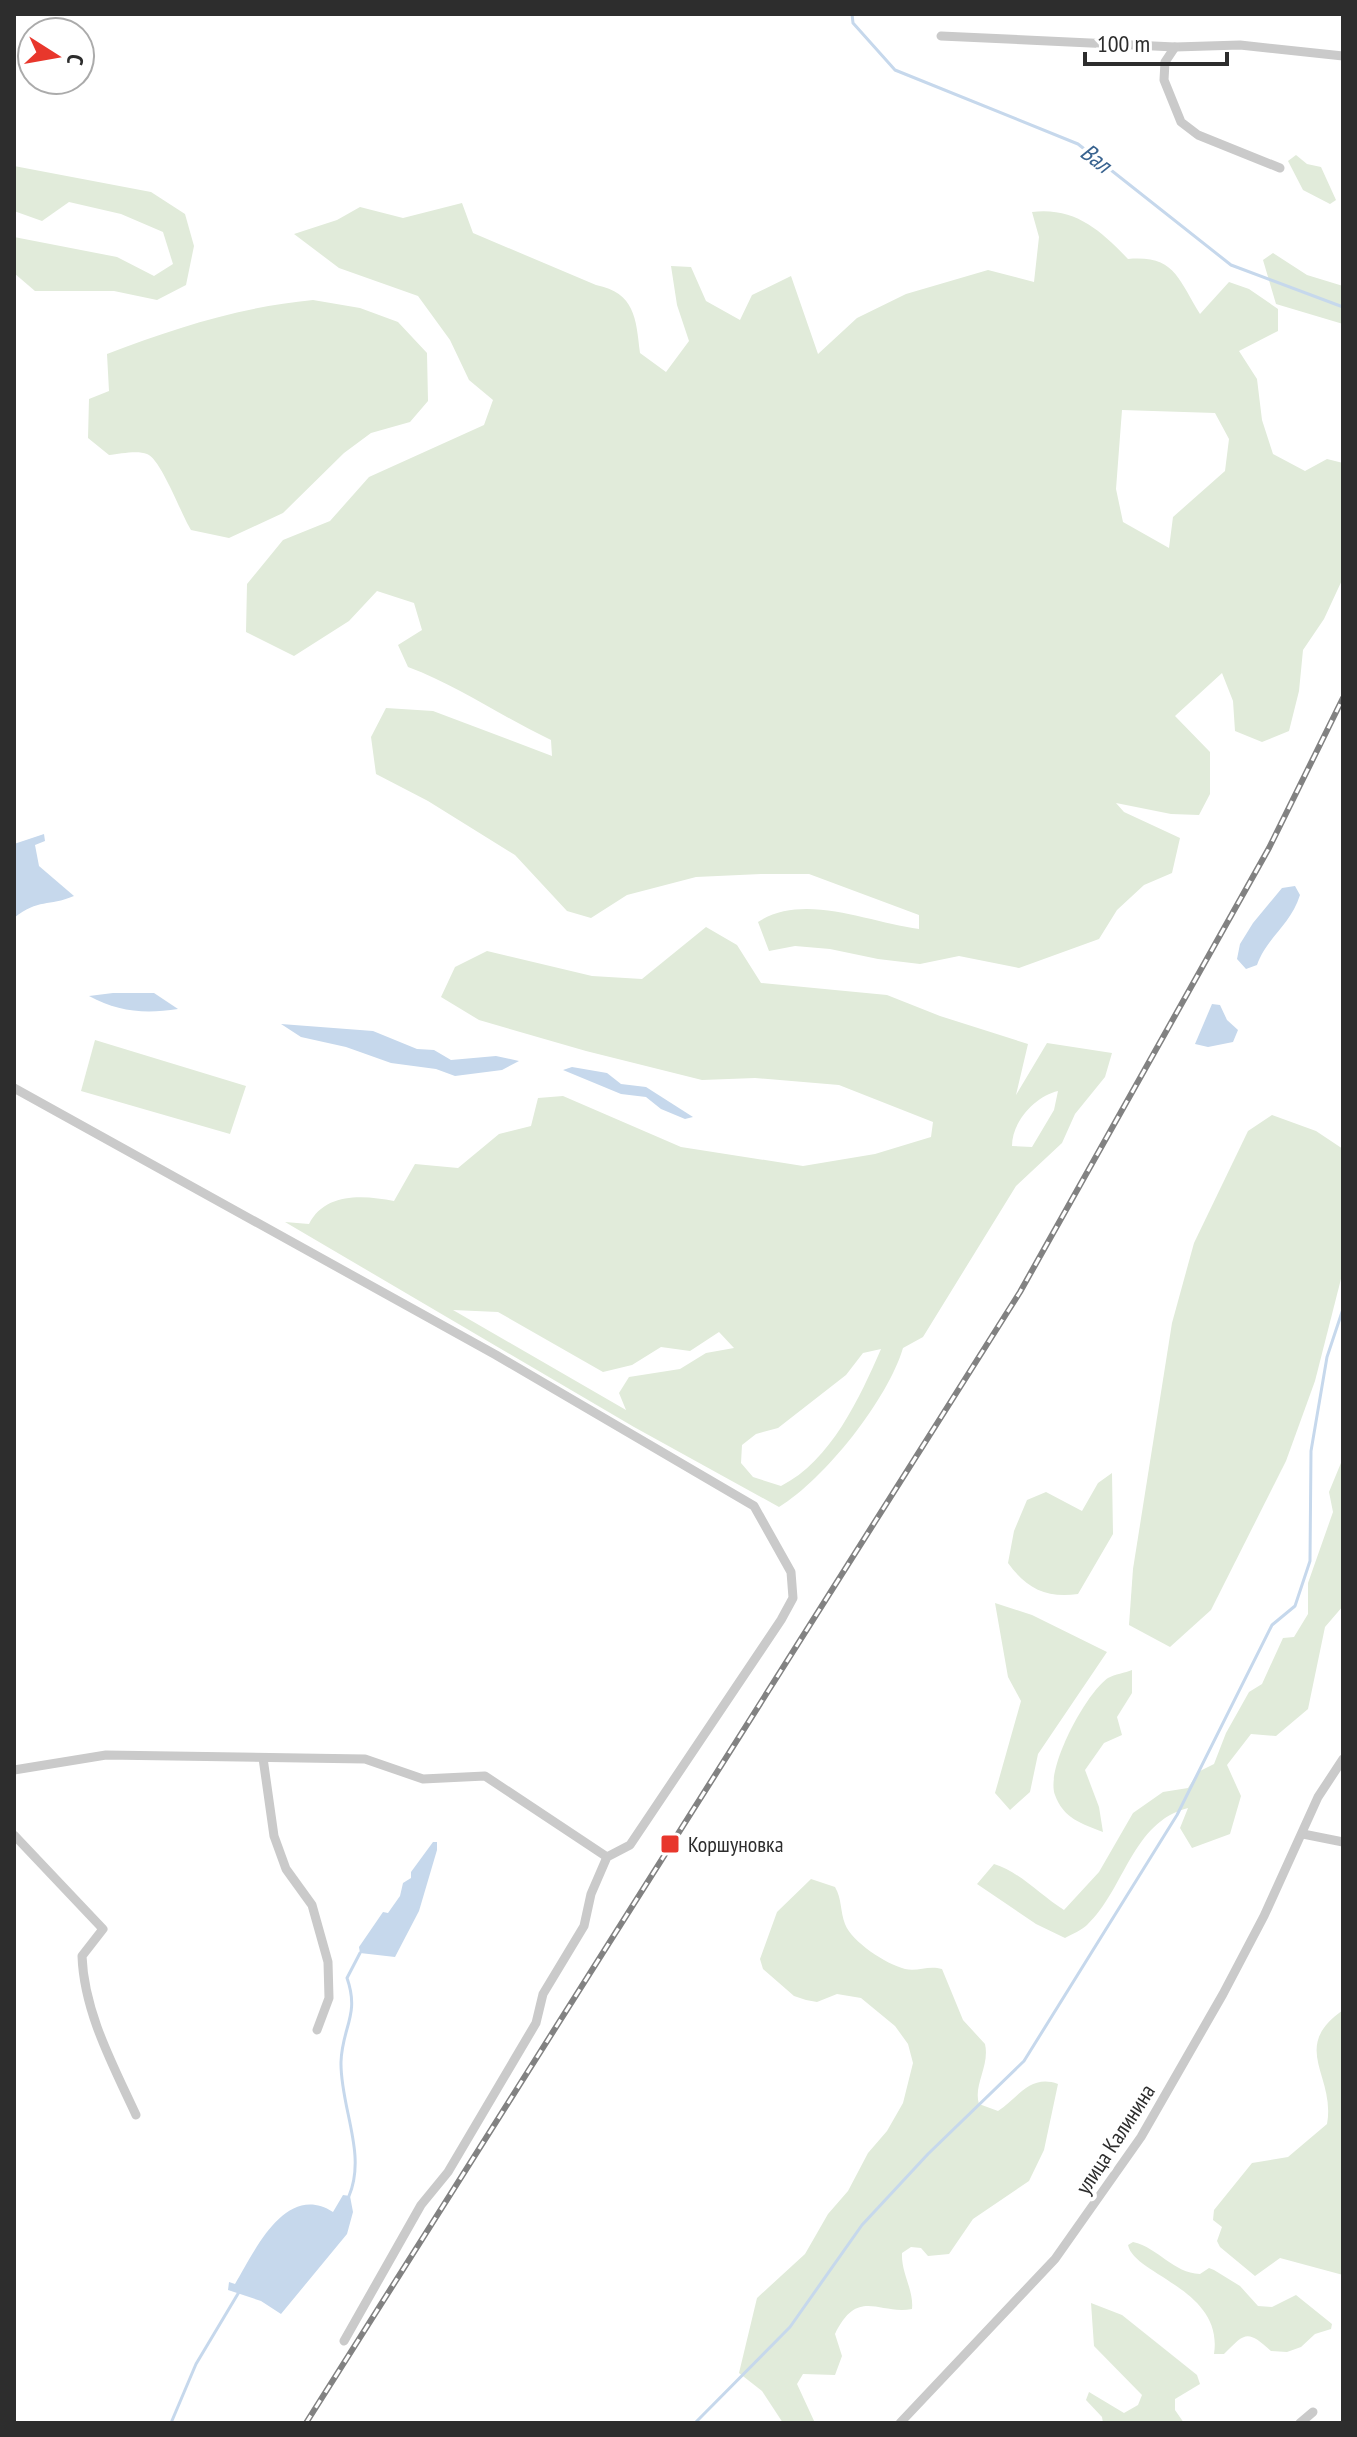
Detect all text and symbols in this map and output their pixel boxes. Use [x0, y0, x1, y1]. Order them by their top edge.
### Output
north arrow [16, 16, 96, 96]
scale bar [1085, 16, 1227, 66]
text: 100 m [1097, 28, 1150, 59]
text: С [61, 52, 90, 67]
water label: Вал [1074, 136, 1119, 181]
place label: Коршуновка [688, 1830, 783, 1858]
marker: Коршуновка [659, 1833, 681, 1855]
street label: улица Калинина [1069, 2079, 1161, 2199]

